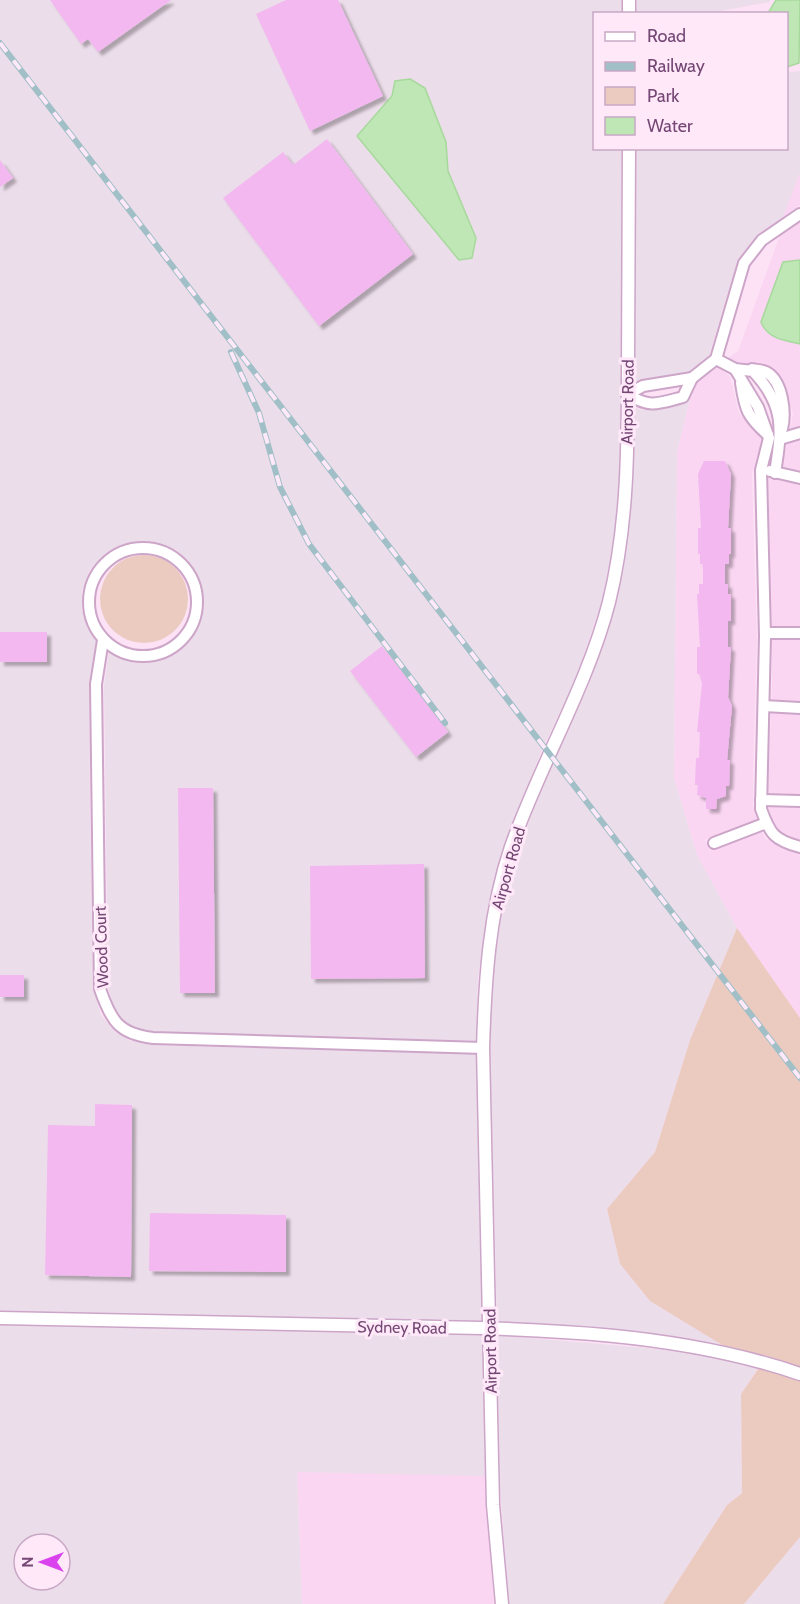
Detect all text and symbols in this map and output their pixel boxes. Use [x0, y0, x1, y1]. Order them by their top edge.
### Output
legend [593, 12, 788, 150]
text: Road [647, 25, 686, 47]
text: Railway [647, 55, 705, 77]
text: Park [647, 85, 680, 107]
text: Water [647, 115, 693, 137]
street label: Airport Road [617, 359, 638, 445]
street label: Airport Road [488, 825, 529, 912]
street label: Wood Court [91, 905, 112, 988]
street label: Airport Road [480, 1308, 501, 1394]
street label: Sydney Road [357, 1317, 447, 1338]
north arrow [12, 1532, 72, 1592]
text: N [18, 1556, 37, 1568]

